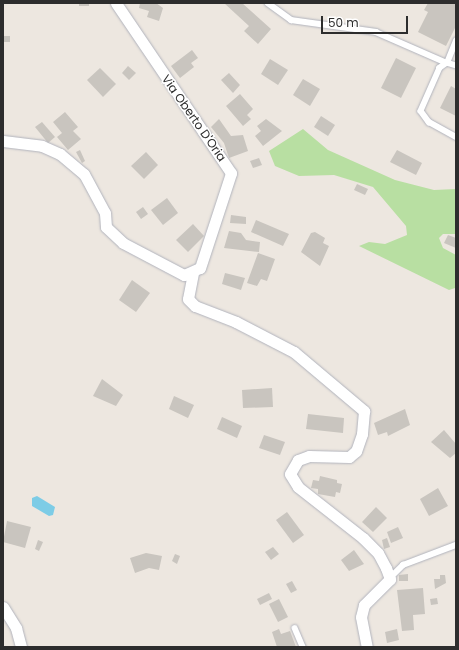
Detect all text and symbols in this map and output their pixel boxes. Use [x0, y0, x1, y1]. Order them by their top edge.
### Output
scale bar [323, 8, 410, 34]
text: 50 m [328, 14, 359, 31]
street label: Via Oberto D'Oria [159, 72, 229, 164]

